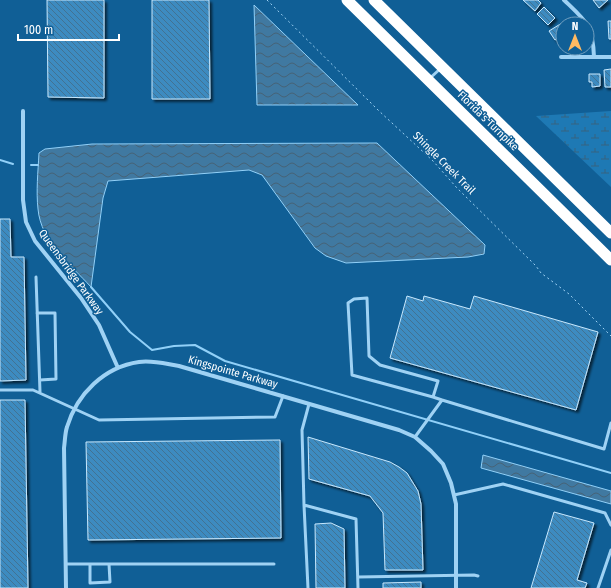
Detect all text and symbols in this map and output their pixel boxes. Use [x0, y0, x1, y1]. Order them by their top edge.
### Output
scale bar [18, 16, 119, 42]
north arrow [555, 16, 595, 56]
text: N [572, 20, 578, 33]
text: 100 m [24, 23, 53, 37]
street label: Florida's Turnpike [455, 89, 521, 153]
street label: Shingle Creek Trail [410, 129, 478, 197]
street label: Queensbridge Parkway [36, 227, 106, 317]
street label: Kingspointe Parkway [187, 353, 279, 391]

